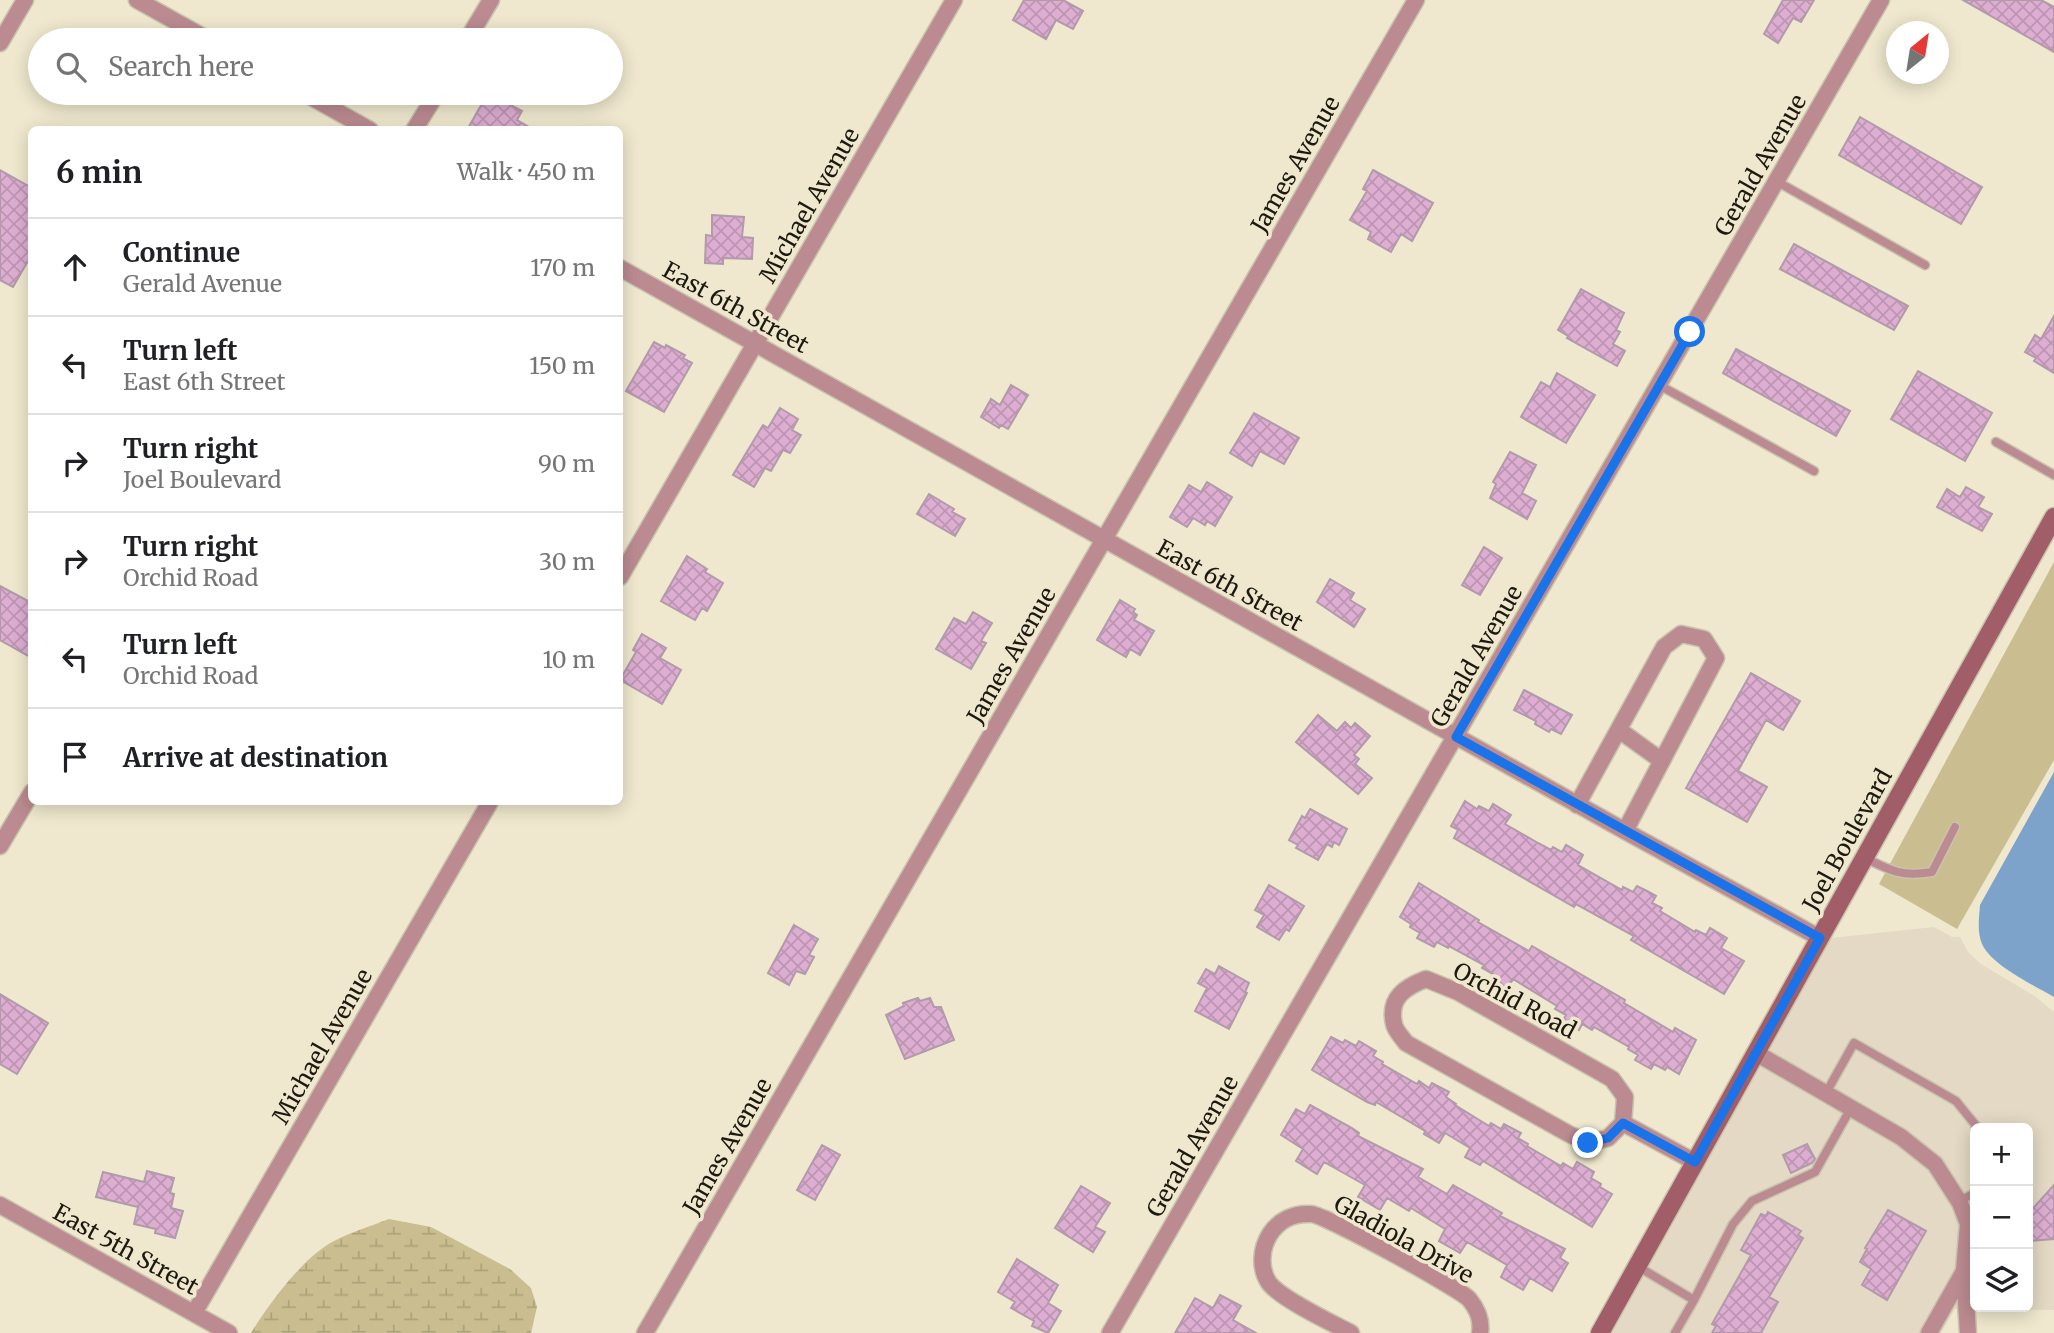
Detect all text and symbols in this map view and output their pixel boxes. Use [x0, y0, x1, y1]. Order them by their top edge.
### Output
north arrow [1886, 21, 1949, 84]
search box [28, 28, 623, 105]
icon: search [52, 48, 90, 86]
text: Search here [108, 50, 254, 83]
street label: Gerald Avenue [1708, 89, 1812, 241]
street label: James Avenue [1244, 91, 1346, 238]
street label: Michael Avenue [753, 122, 865, 288]
text: 6 min [56, 153, 142, 191]
text: Walk · 450 m [457, 157, 595, 186]
text: Continue [123, 236, 240, 269]
icon: ahead [56, 248, 94, 286]
text: 170 m [530, 253, 595, 282]
street label: East 6th Street [658, 255, 814, 359]
text: Gerald Avenue [123, 269, 282, 298]
route start [1674, 316, 1705, 347]
text: Turn left [123, 334, 237, 367]
icon: left [56, 346, 94, 384]
text: 150 m [529, 351, 595, 380]
text: East 6th Street [123, 367, 285, 396]
text: Turn right [123, 432, 258, 465]
icon: right [56, 444, 94, 482]
text: 90 m [538, 449, 595, 478]
text: Joel Boulevard [123, 465, 281, 494]
text: Turn right [123, 530, 258, 563]
street label: East 6th Street [1152, 533, 1308, 637]
icon: right [56, 542, 94, 580]
text: 30 m [539, 547, 595, 576]
text: Orchid Road [123, 563, 258, 592]
street label: Gerald Avenue [1424, 580, 1528, 732]
street label: James Avenue [960, 582, 1062, 729]
text: Turn left [123, 628, 237, 661]
icon: left [56, 640, 94, 678]
text: 10 m [542, 645, 595, 674]
text: Orchid Road [123, 661, 258, 690]
icon: arrive [56, 738, 94, 776]
text: Arrive at destination [123, 741, 388, 774]
street label: Joel Boulevard [1795, 764, 1898, 917]
street label: Orchid Road [1448, 955, 1582, 1045]
street label: Michael Avenue [266, 963, 378, 1129]
street label: Gerald Avenue [1140, 1070, 1244, 1222]
street label: James Avenue [676, 1073, 778, 1220]
map controls [1970, 1123, 2033, 1312]
button: + [1970, 1123, 2033, 1186]
route end [1572, 1127, 1603, 1158]
button: − [1970, 1186, 2033, 1249]
street label: Gladiola Drive [1329, 1189, 1479, 1289]
street label: East 5th Street [48, 1197, 204, 1301]
button: layers [1970, 1249, 2033, 1312]

